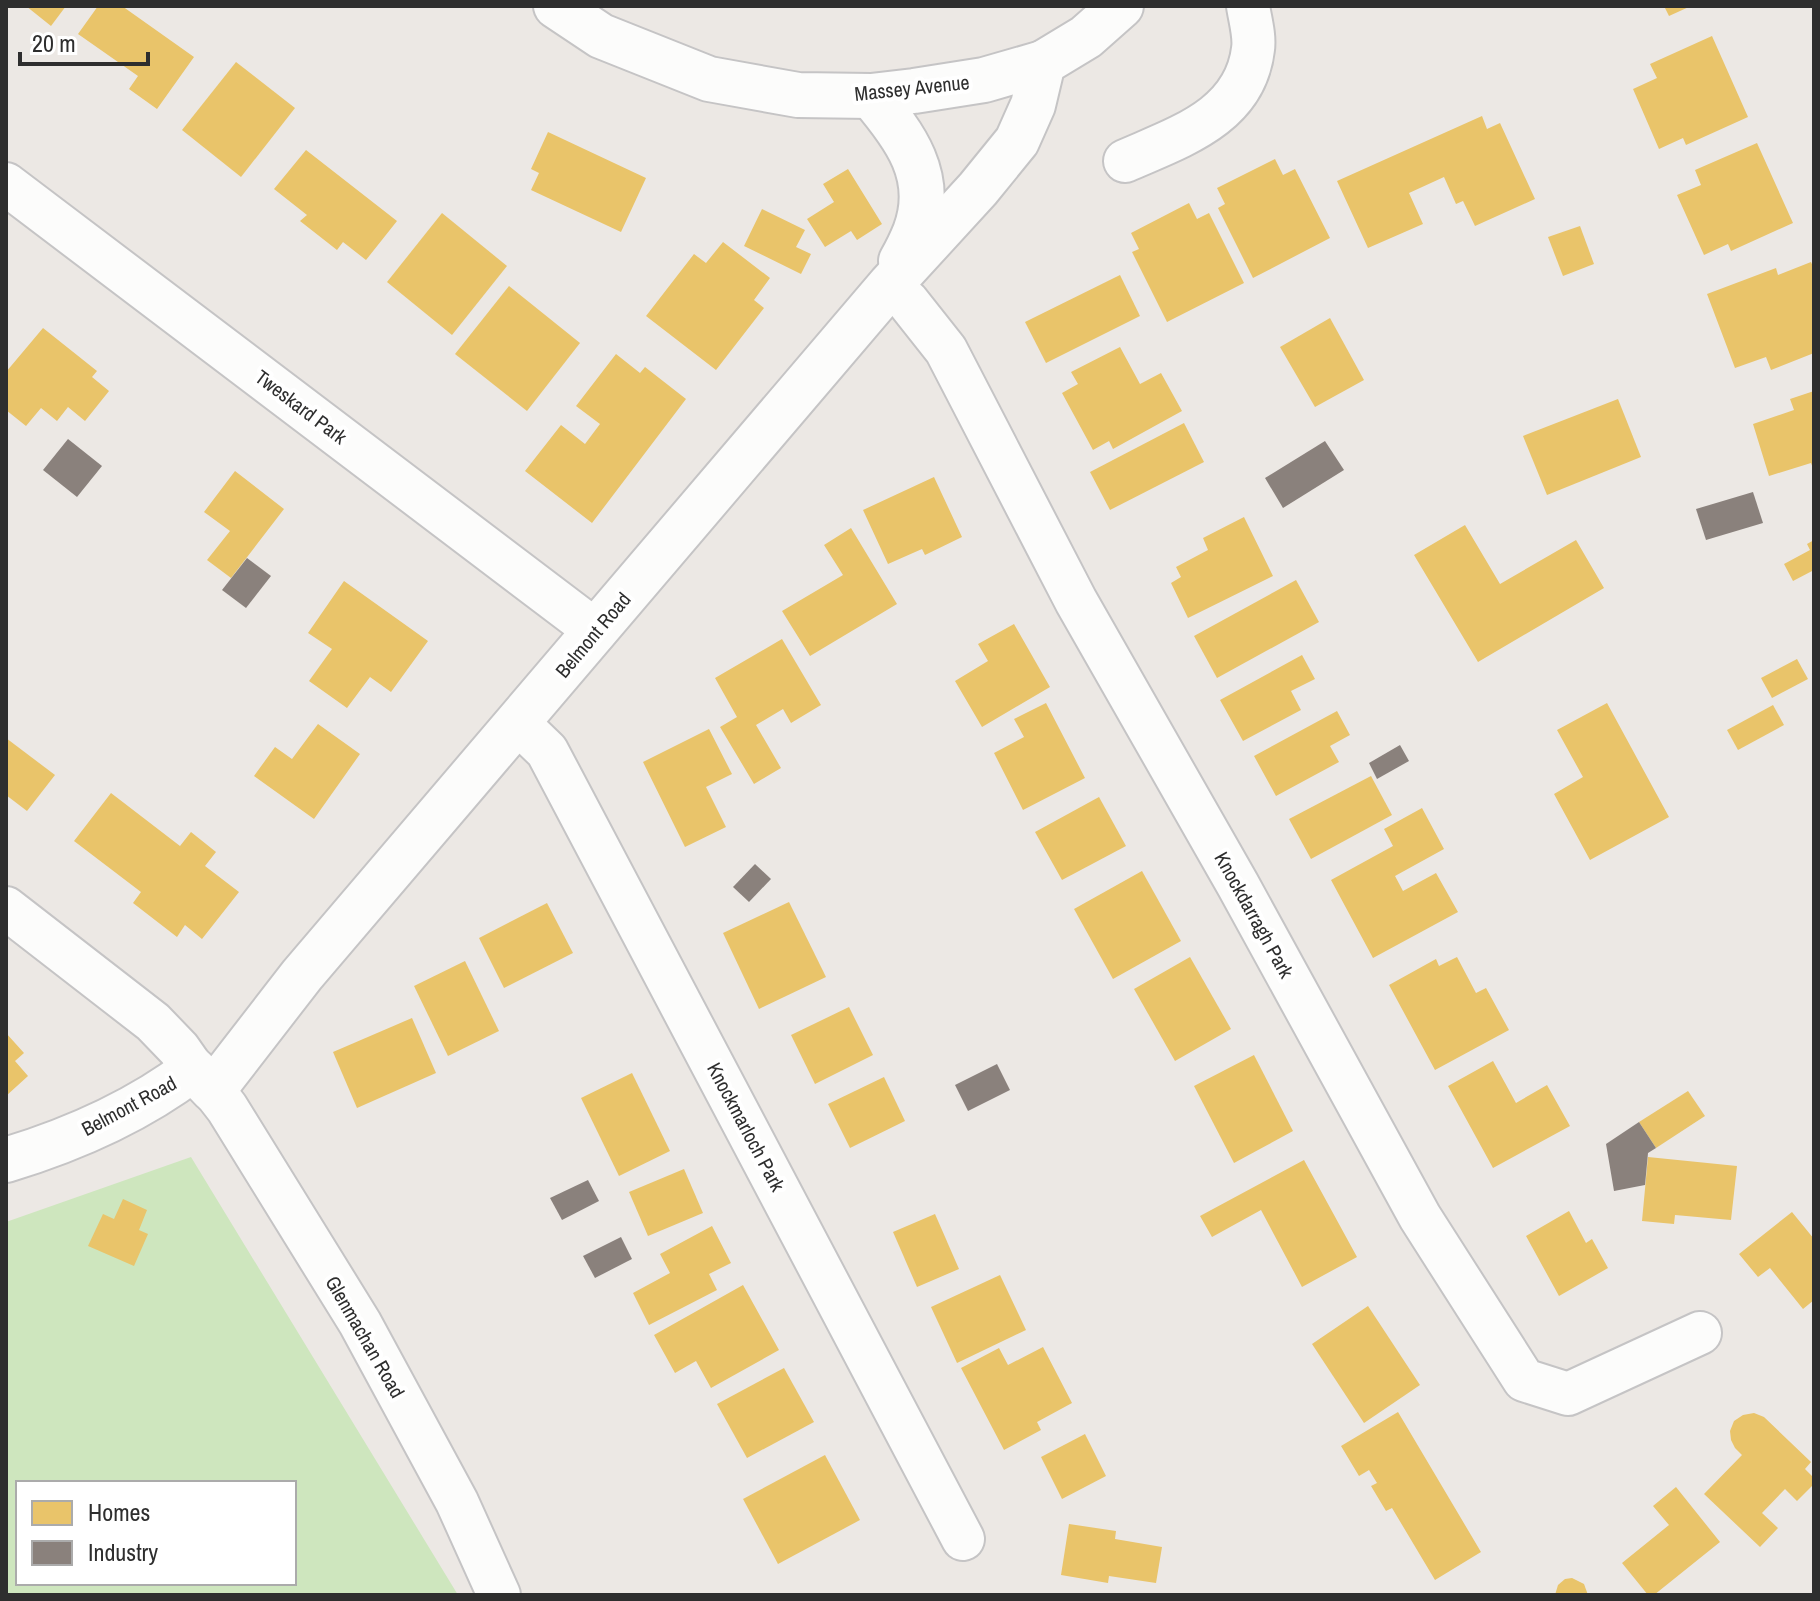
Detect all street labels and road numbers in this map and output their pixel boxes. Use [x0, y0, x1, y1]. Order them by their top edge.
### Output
street label: Massey Avenue [853, 68, 971, 107]
street label: Tweskard Park [250, 363, 353, 450]
street label: Belmont Road [549, 586, 636, 683]
street label: Knockdarragh Park [1209, 847, 1301, 983]
street label: Knockmarloch Park [701, 1058, 792, 1197]
street label: Belmont Road [77, 1069, 181, 1142]
street label: Glenmachan Road [320, 1271, 411, 1403]

